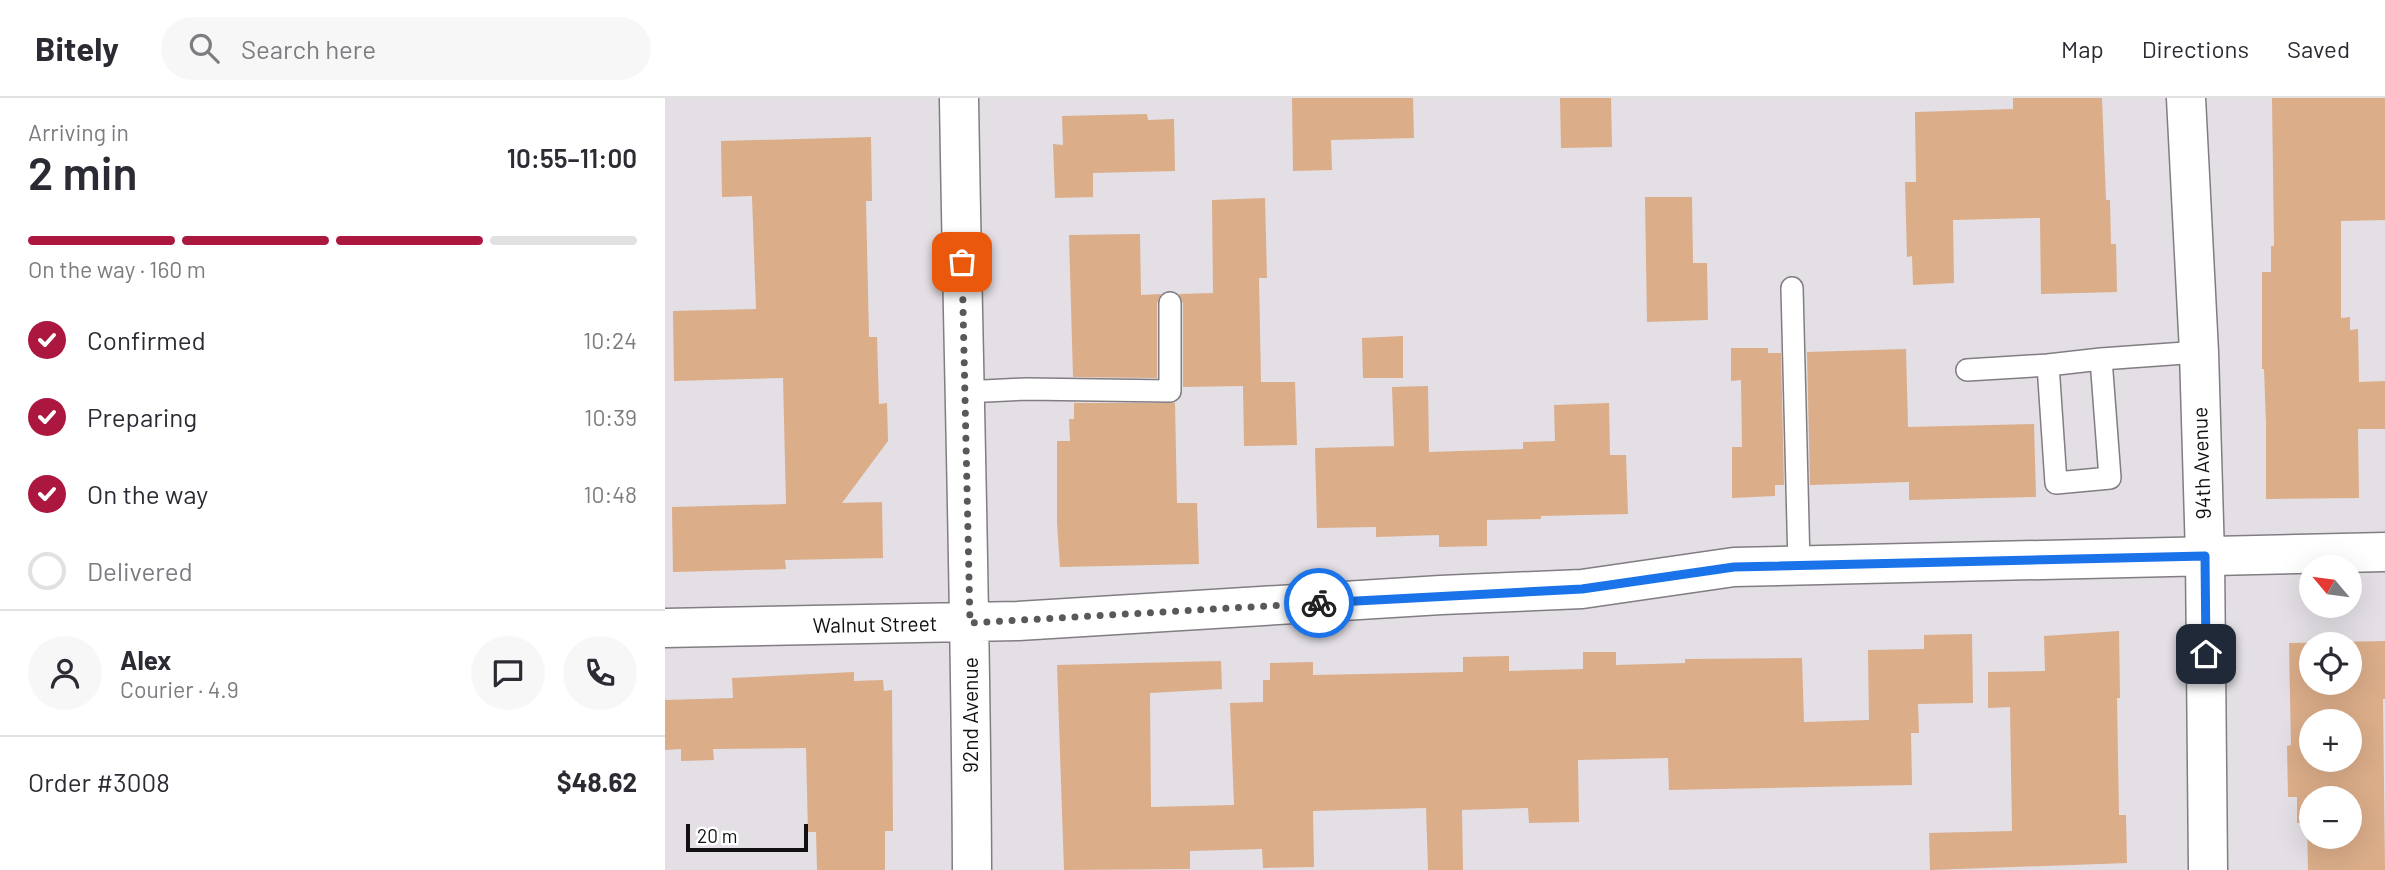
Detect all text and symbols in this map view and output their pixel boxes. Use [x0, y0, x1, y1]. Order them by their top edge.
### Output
search box [161, 17, 651, 80]
text: Bitely [35, 28, 119, 68]
icon: search [185, 29, 223, 67]
text: Search here [241, 33, 376, 64]
text: Map [2061, 34, 2104, 63]
text: Directions [2142, 34, 2249, 63]
text: Saved [2287, 34, 2350, 63]
text: Arriving in [28, 118, 129, 146]
text: 10:55–11:00 [507, 142, 637, 173]
text: 2 min [28, 144, 137, 199]
pin [932, 232, 992, 292]
icon: bag [943, 243, 981, 281]
text: On the way · 160 m [28, 255, 206, 283]
icon: check [28, 321, 66, 359]
text: Confirmed [87, 324, 206, 355]
text: 10:24 [583, 326, 637, 354]
icon: check [28, 398, 66, 436]
text: Preparing [87, 401, 197, 432]
text: 10:39 [584, 403, 637, 431]
street label: 94th Avenue [2186, 406, 2215, 520]
icon: check [28, 475, 66, 513]
text: On the way [87, 478, 208, 509]
text: 10:48 [584, 480, 637, 508]
text: Delivered [87, 555, 193, 586]
north arrow [2299, 555, 2363, 618]
map controls [2299, 555, 2362, 849]
courier [1284, 568, 1354, 638]
icon: bike [1300, 584, 1338, 622]
street label: Walnut Street [812, 610, 938, 637]
pin [2176, 624, 2236, 684]
button: locate [2299, 632, 2362, 695]
icon: home [2187, 635, 2225, 673]
button: person [28, 636, 102, 710]
button: chat [471, 636, 545, 710]
button: phone [563, 636, 637, 710]
text: Alex [120, 644, 171, 675]
street label: 92nd Avenue [957, 657, 982, 773]
text: Courier · 4.9 [120, 675, 239, 703]
button: + [2299, 709, 2362, 772]
text: Order #3008 [28, 766, 170, 797]
text: $48.62 [557, 766, 637, 797]
button: − [2299, 786, 2362, 849]
scale bar [686, 821, 809, 853]
text: 20 m [697, 824, 737, 847]

